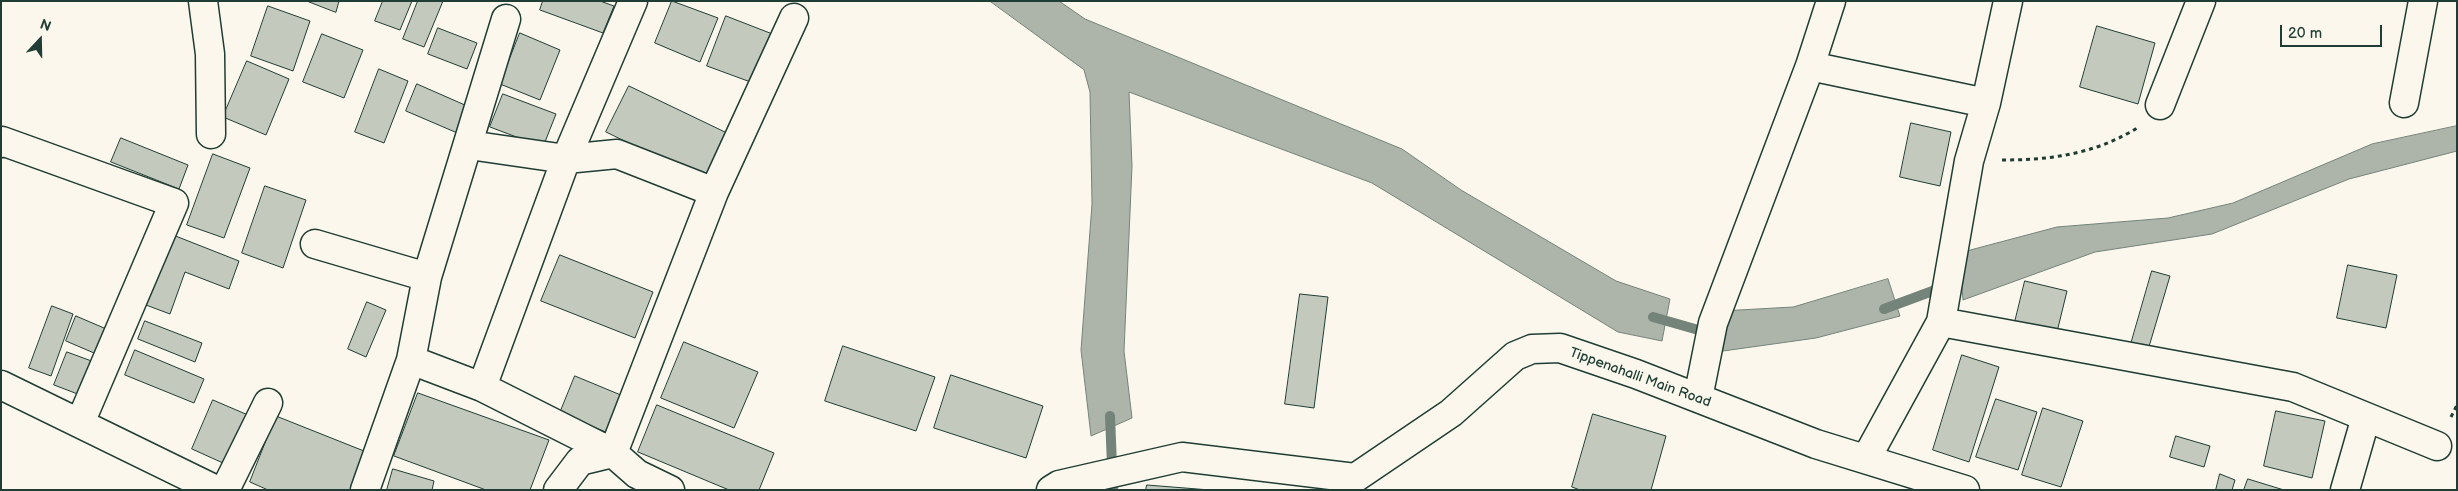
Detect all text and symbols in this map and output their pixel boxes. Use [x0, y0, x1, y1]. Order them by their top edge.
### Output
north arrow [15, 15, 65, 65]
scale bar [2283, 15, 2386, 47]
text: N [38, 16, 54, 35]
text: 20 m [2288, 24, 2322, 43]
street label: Tippenahalli Main Road [1567, 345, 1713, 411]

